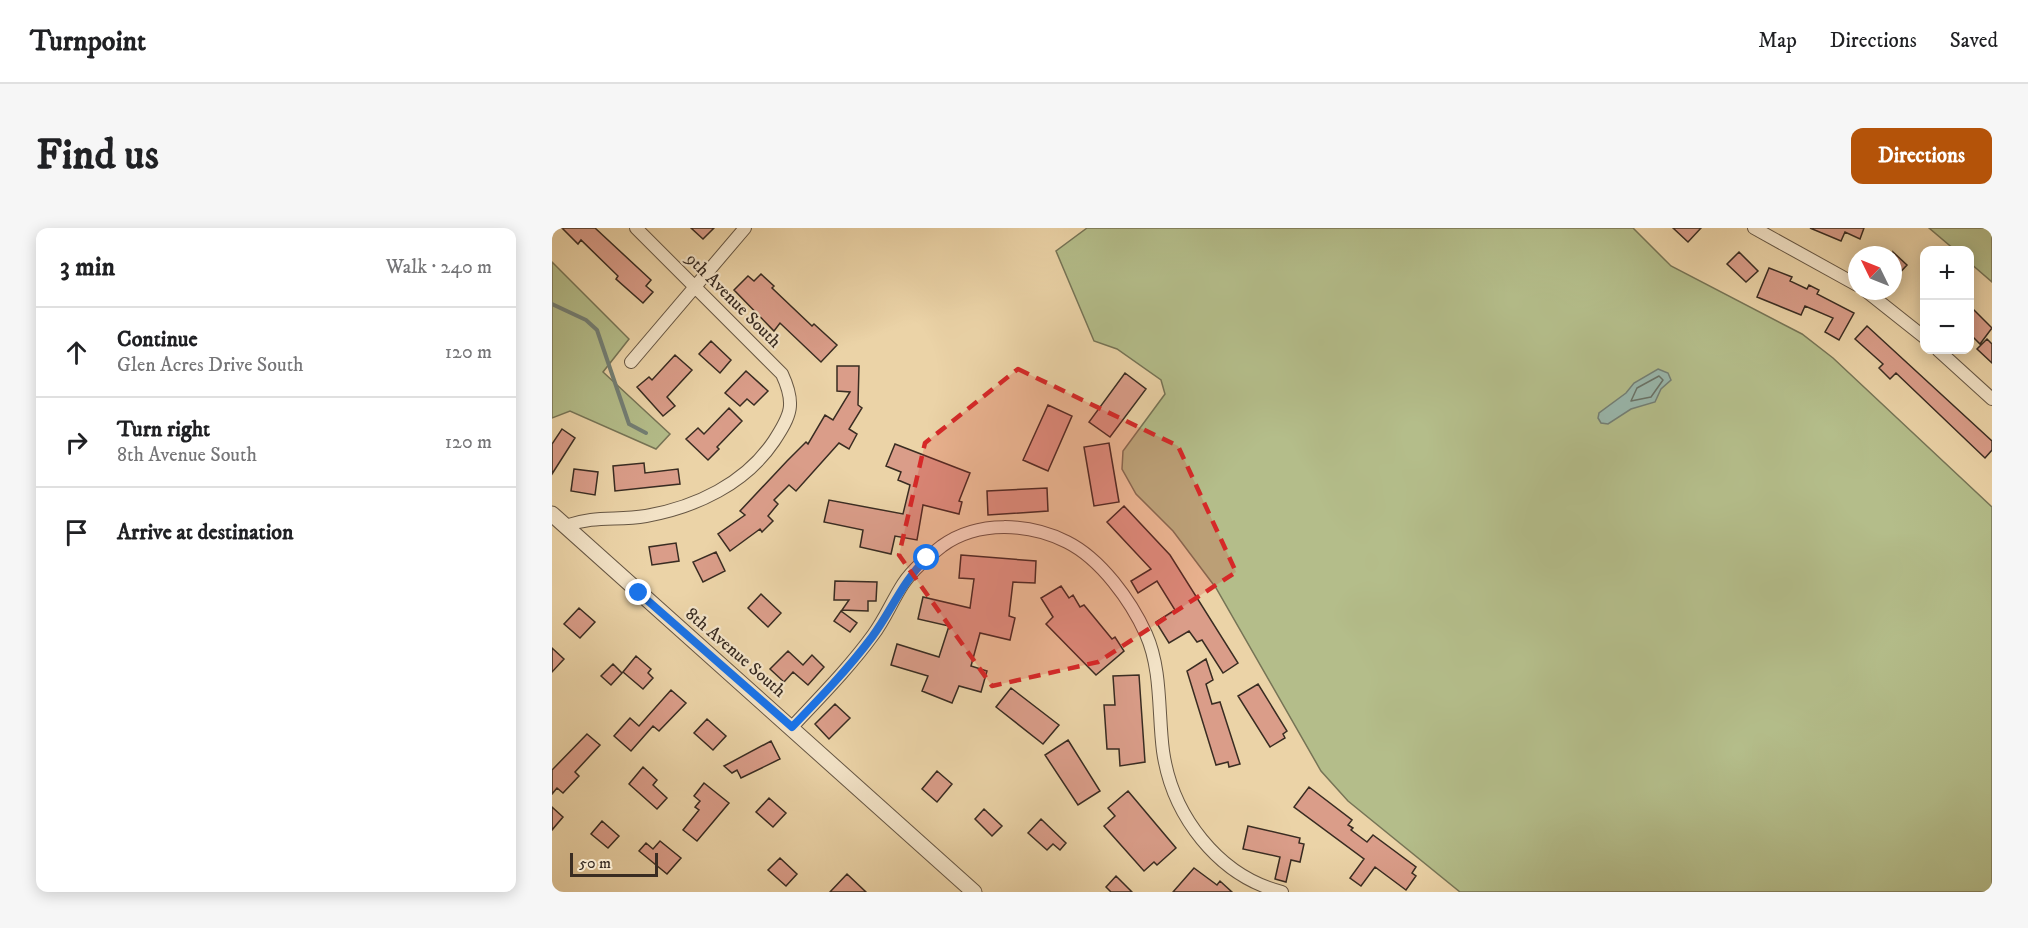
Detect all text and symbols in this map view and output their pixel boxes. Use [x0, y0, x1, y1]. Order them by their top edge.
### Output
text: Turnpoint [30, 24, 146, 59]
text: Map [1758, 28, 1797, 54]
text: Directions [1830, 28, 1917, 54]
text: Saved [1950, 28, 1998, 54]
button: Directions [1851, 128, 1992, 184]
text: Find us [36, 130, 159, 182]
north arrow [1848, 246, 1902, 300]
map controls [1920, 246, 1974, 354]
button: + [1920, 246, 1974, 300]
street label: 9th Avenue South [680, 248, 786, 353]
text: 3 min [60, 251, 115, 284]
text: Walk · 240 m [386, 255, 492, 280]
button: − [1920, 300, 1974, 354]
text: Continue [117, 326, 198, 353]
icon: ahead [60, 336, 93, 369]
text: 120 m [445, 340, 492, 365]
text: Glen Acres Drive South [117, 353, 304, 378]
text: Turn right [117, 416, 210, 443]
icon: right [60, 426, 93, 459]
text: 120 m [445, 430, 492, 455]
text: 8th Avenue South [117, 443, 257, 468]
icon: arrive [60, 516, 93, 549]
text: Arrive at destination [117, 519, 294, 546]
route start [913, 544, 939, 570]
route end [625, 579, 651, 605]
street label: 8th Avenue South [681, 603, 791, 703]
scale bar [570, 850, 658, 878]
text: 50 m [579, 853, 611, 873]

